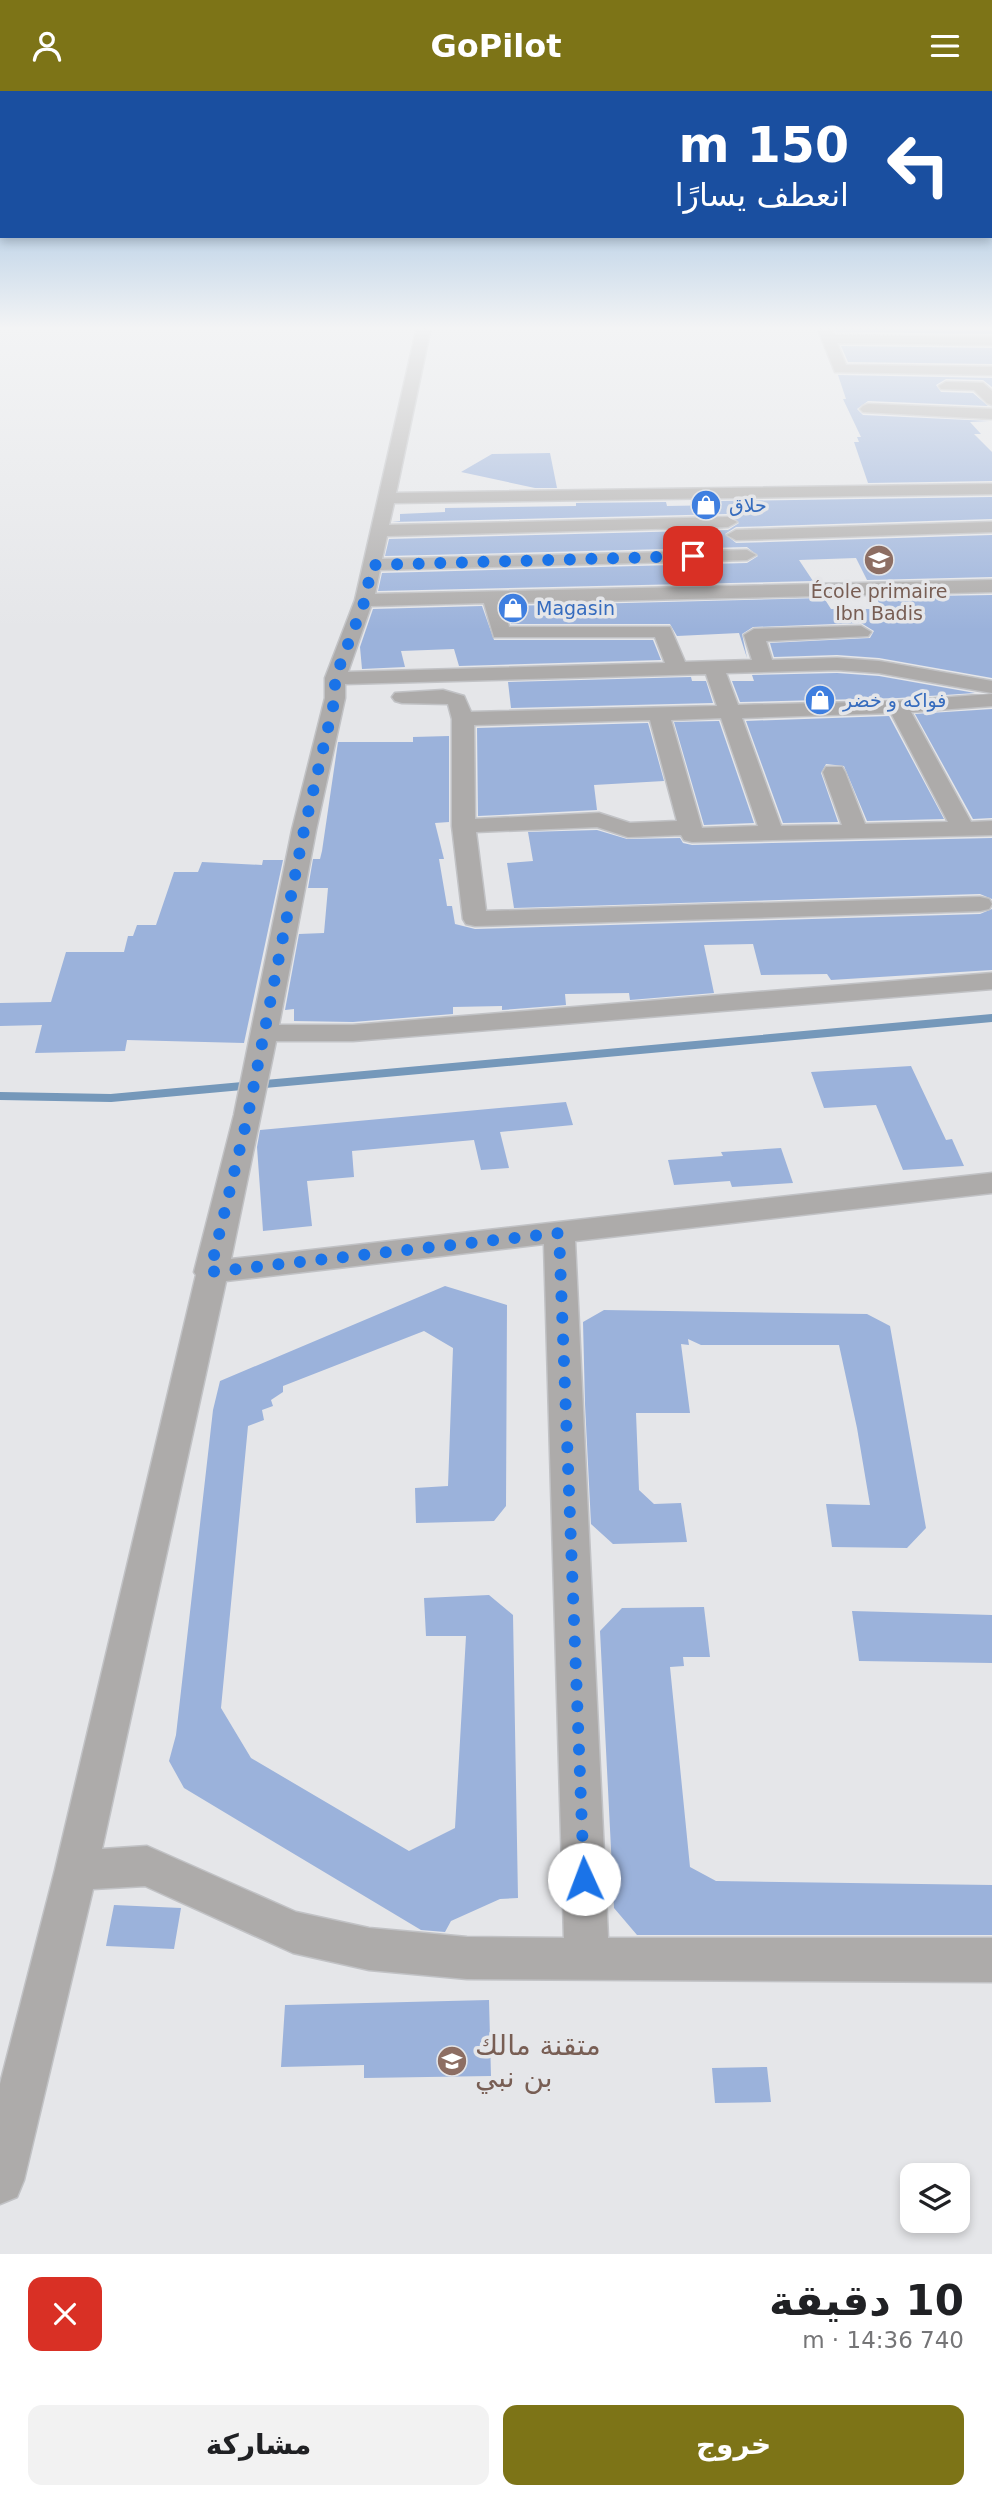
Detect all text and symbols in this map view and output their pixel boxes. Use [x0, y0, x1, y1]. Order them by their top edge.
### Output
icon: person [28, 27, 66, 65]
text: GoPilot [431, 27, 561, 65]
icon: menu [926, 27, 964, 65]
text: 150 m [679, 117, 849, 174]
icon: left [873, 119, 964, 210]
text: انعطف يسارًا [675, 176, 849, 214]
shop icon: حلاق [689, 488, 723, 522]
place label: حلاق [729, 494, 767, 516]
pin [663, 526, 723, 586]
icon: arrive [674, 537, 712, 575]
school or university icon: École primaire Ibn Badis [862, 543, 896, 577]
place label: École primaire Ibn Badis [811, 580, 947, 624]
shop icon: Magasin [496, 591, 530, 625]
place label: Magasin [536, 597, 615, 619]
shop icon: فواكه و خضر [803, 683, 837, 717]
place label: فواكه و خضر [842, 689, 946, 712]
position arrow [547, 1842, 621, 1916]
place label: متقنة مالك بن نبي [475, 2029, 601, 2094]
school or university icon: متقنة مالك بن نبي [435, 2044, 469, 2078]
map controls [900, 2163, 970, 2233]
button: layers [900, 2163, 970, 2233]
text: 10 دقيقة [769, 2276, 964, 2325]
button: close [28, 2277, 102, 2351]
text: 740 m · 14:36 [802, 2327, 964, 2353]
button: مشاركة [28, 2405, 489, 2485]
button: خروج [503, 2405, 964, 2485]

